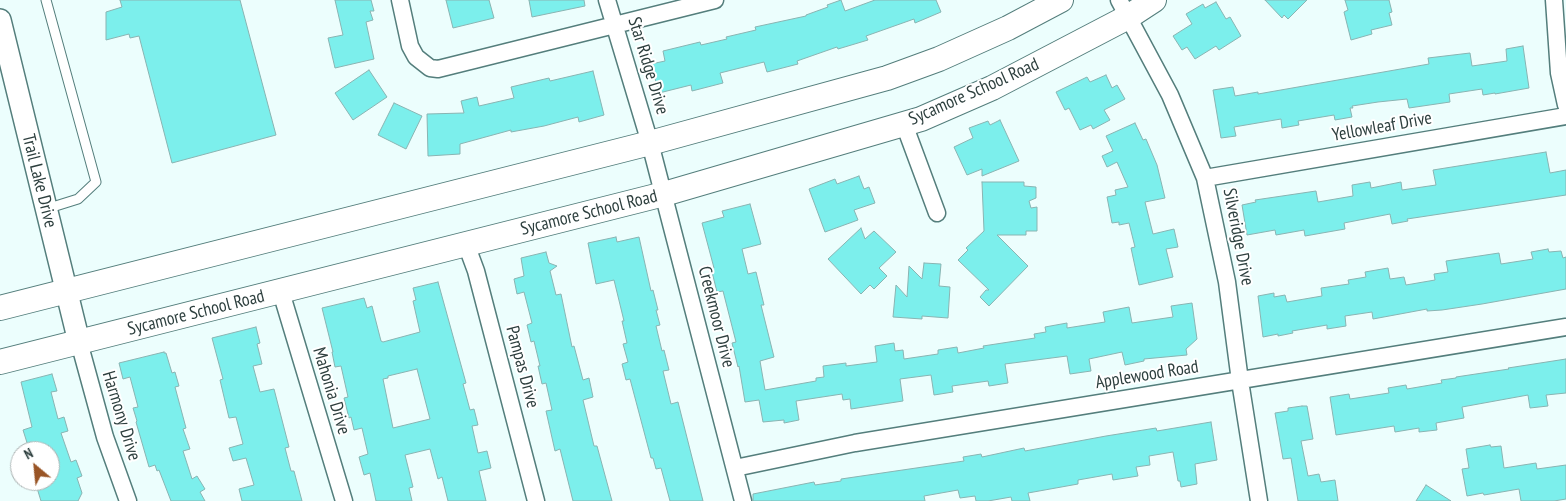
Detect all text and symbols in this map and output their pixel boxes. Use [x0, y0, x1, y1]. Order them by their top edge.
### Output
street label: Star Ridge Drive [623, 15, 673, 117]
street label: Sycamore School Road [906, 54, 1042, 130]
street label: Yellowleaf Drive [1330, 108, 1434, 146]
street label: Trail Lake Drive [17, 132, 61, 230]
street label: Sycamore School Road [518, 186, 660, 240]
street label: Silveridge Drive [1218, 187, 1258, 287]
street label: Creekmoor Drive [693, 264, 739, 370]
street label: Sycamore School Road [125, 286, 267, 340]
street label: Pampas Drive [501, 324, 543, 410]
street label: Mahonia Drive [308, 345, 354, 437]
street label: Applewood Road [1094, 356, 1200, 394]
street label: Harmony Drive [97, 369, 145, 463]
north arrow [10, 441, 60, 491]
text: N [21, 444, 36, 463]

